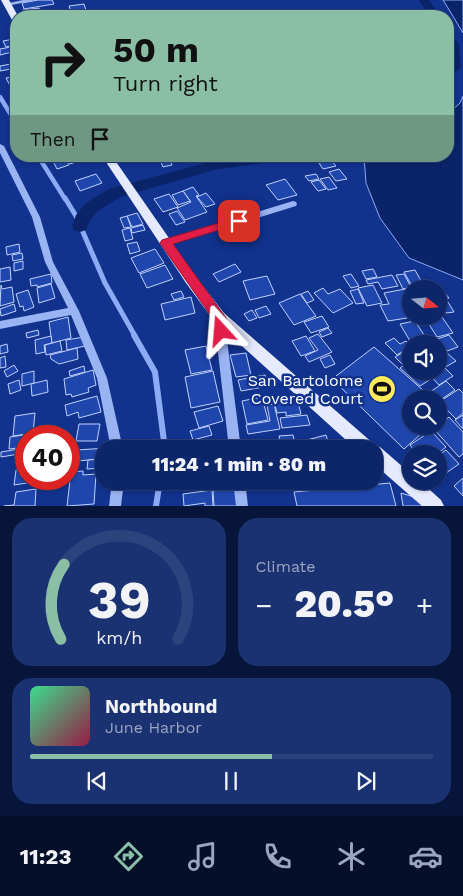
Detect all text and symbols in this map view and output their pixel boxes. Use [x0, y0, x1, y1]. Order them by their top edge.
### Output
text: 50 m [113, 29, 199, 71]
icon: right [30, 30, 95, 95]
text: Turn right [113, 71, 218, 96]
icon: arrive [86, 125, 114, 153]
text: Then [30, 128, 76, 151]
pin [218, 200, 260, 242]
icon: arrive [225, 207, 253, 235]
north arrow [402, 280, 448, 325]
map controls [402, 280, 447, 490]
position arrow [194, 304, 246, 356]
button: sound [402, 335, 447, 380]
place label: San Bartolome Covered Court [248, 371, 363, 408]
sports icon: San Bartolome Covered Court [367, 374, 397, 404]
button: search [402, 390, 447, 435]
speed limit sign: 40 [15, 425, 80, 490]
button: layers [402, 445, 447, 490]
text: 11:24 · 1 min · 80 m [152, 453, 326, 476]
text: Climate [256, 557, 316, 576]
text: 39 [87, 570, 150, 631]
text: 20.5° [294, 582, 394, 626]
text: − [256, 589, 272, 622]
text: + [416, 589, 433, 622]
text: km/h [96, 627, 142, 648]
text: Northbound [105, 695, 217, 718]
text: June Harbor [105, 718, 202, 737]
icon: previous [83, 767, 111, 795]
icon: pause [217, 767, 245, 795]
icon: next [352, 767, 380, 795]
icon: directions [111, 839, 146, 874]
icon: music [185, 839, 220, 874]
icon: phone [260, 839, 295, 874]
icon: climate [334, 839, 369, 874]
icon: car [408, 839, 443, 874]
text: 11:23 [20, 844, 71, 869]

